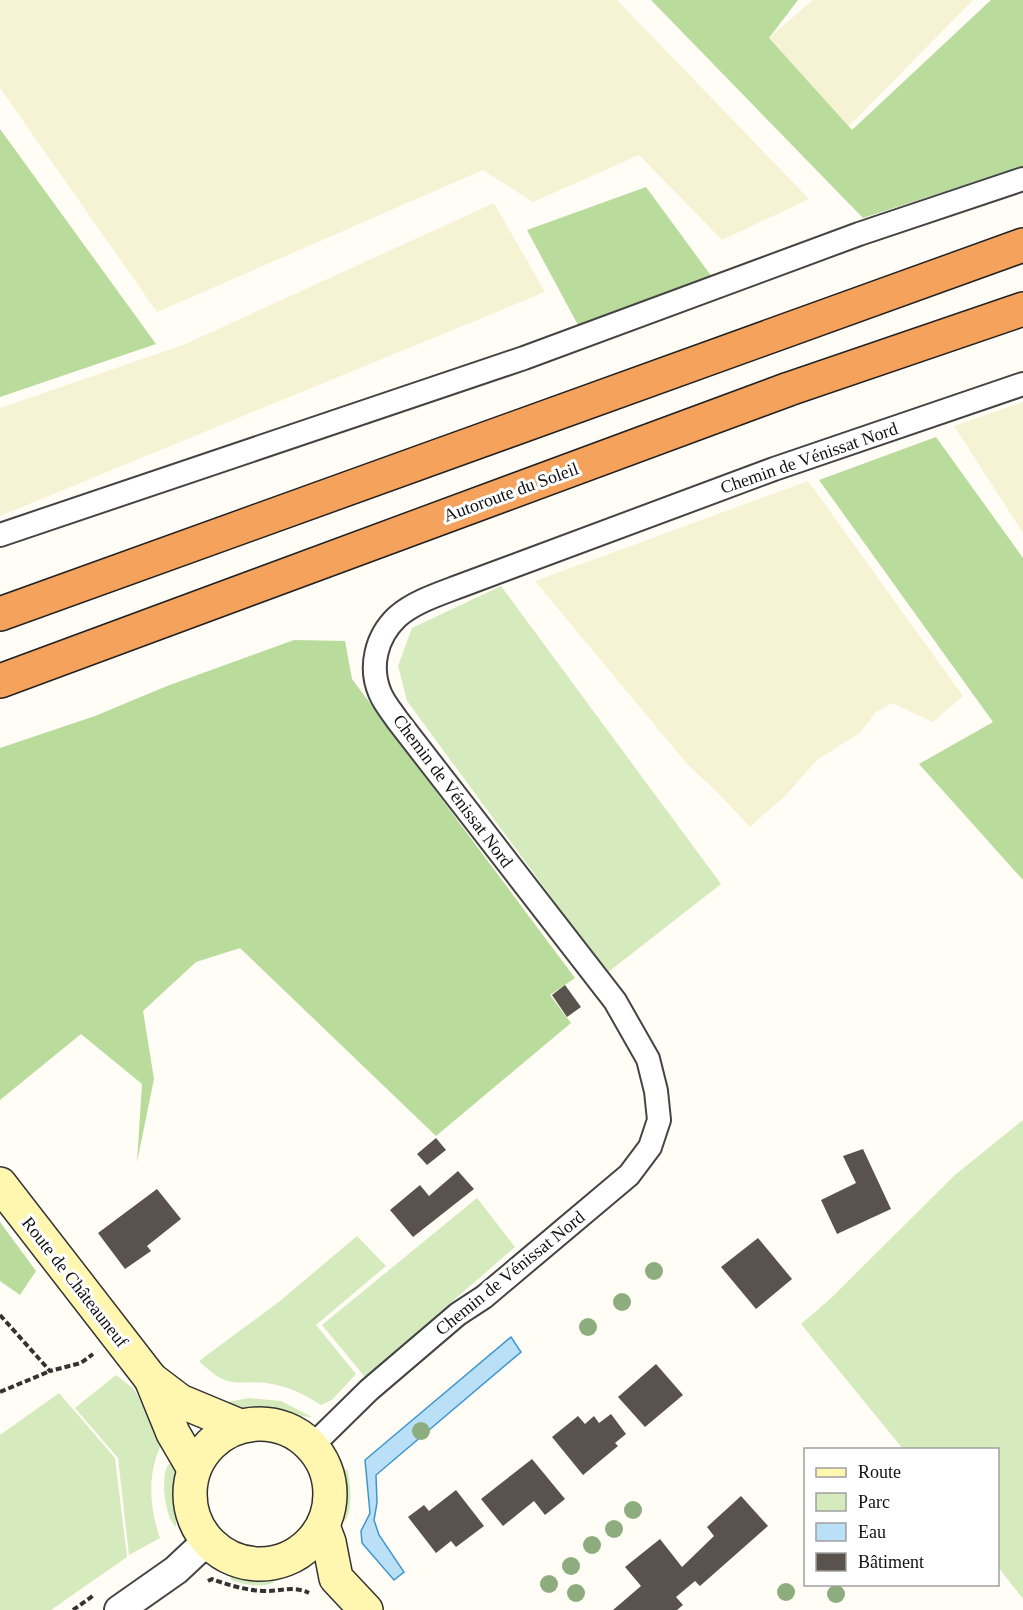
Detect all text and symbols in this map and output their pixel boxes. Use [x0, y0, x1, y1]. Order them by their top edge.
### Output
street label: Chemin de Vénissat Nord [718, 418, 900, 498]
street label: Autoroute du Soleil [441, 458, 581, 526]
street label: Chemin de Vénissat Nord [389, 711, 517, 871]
street label: Chemin de Vénissat Nord [431, 1207, 589, 1339]
street label: Route de Châteauneuf [18, 1213, 132, 1351]
legend [804, 1448, 999, 1586]
text: Route [858, 1462, 901, 1482]
text: Parc [858, 1492, 890, 1512]
text: Eau [858, 1522, 886, 1542]
text: Bâtiment [858, 1552, 924, 1572]

